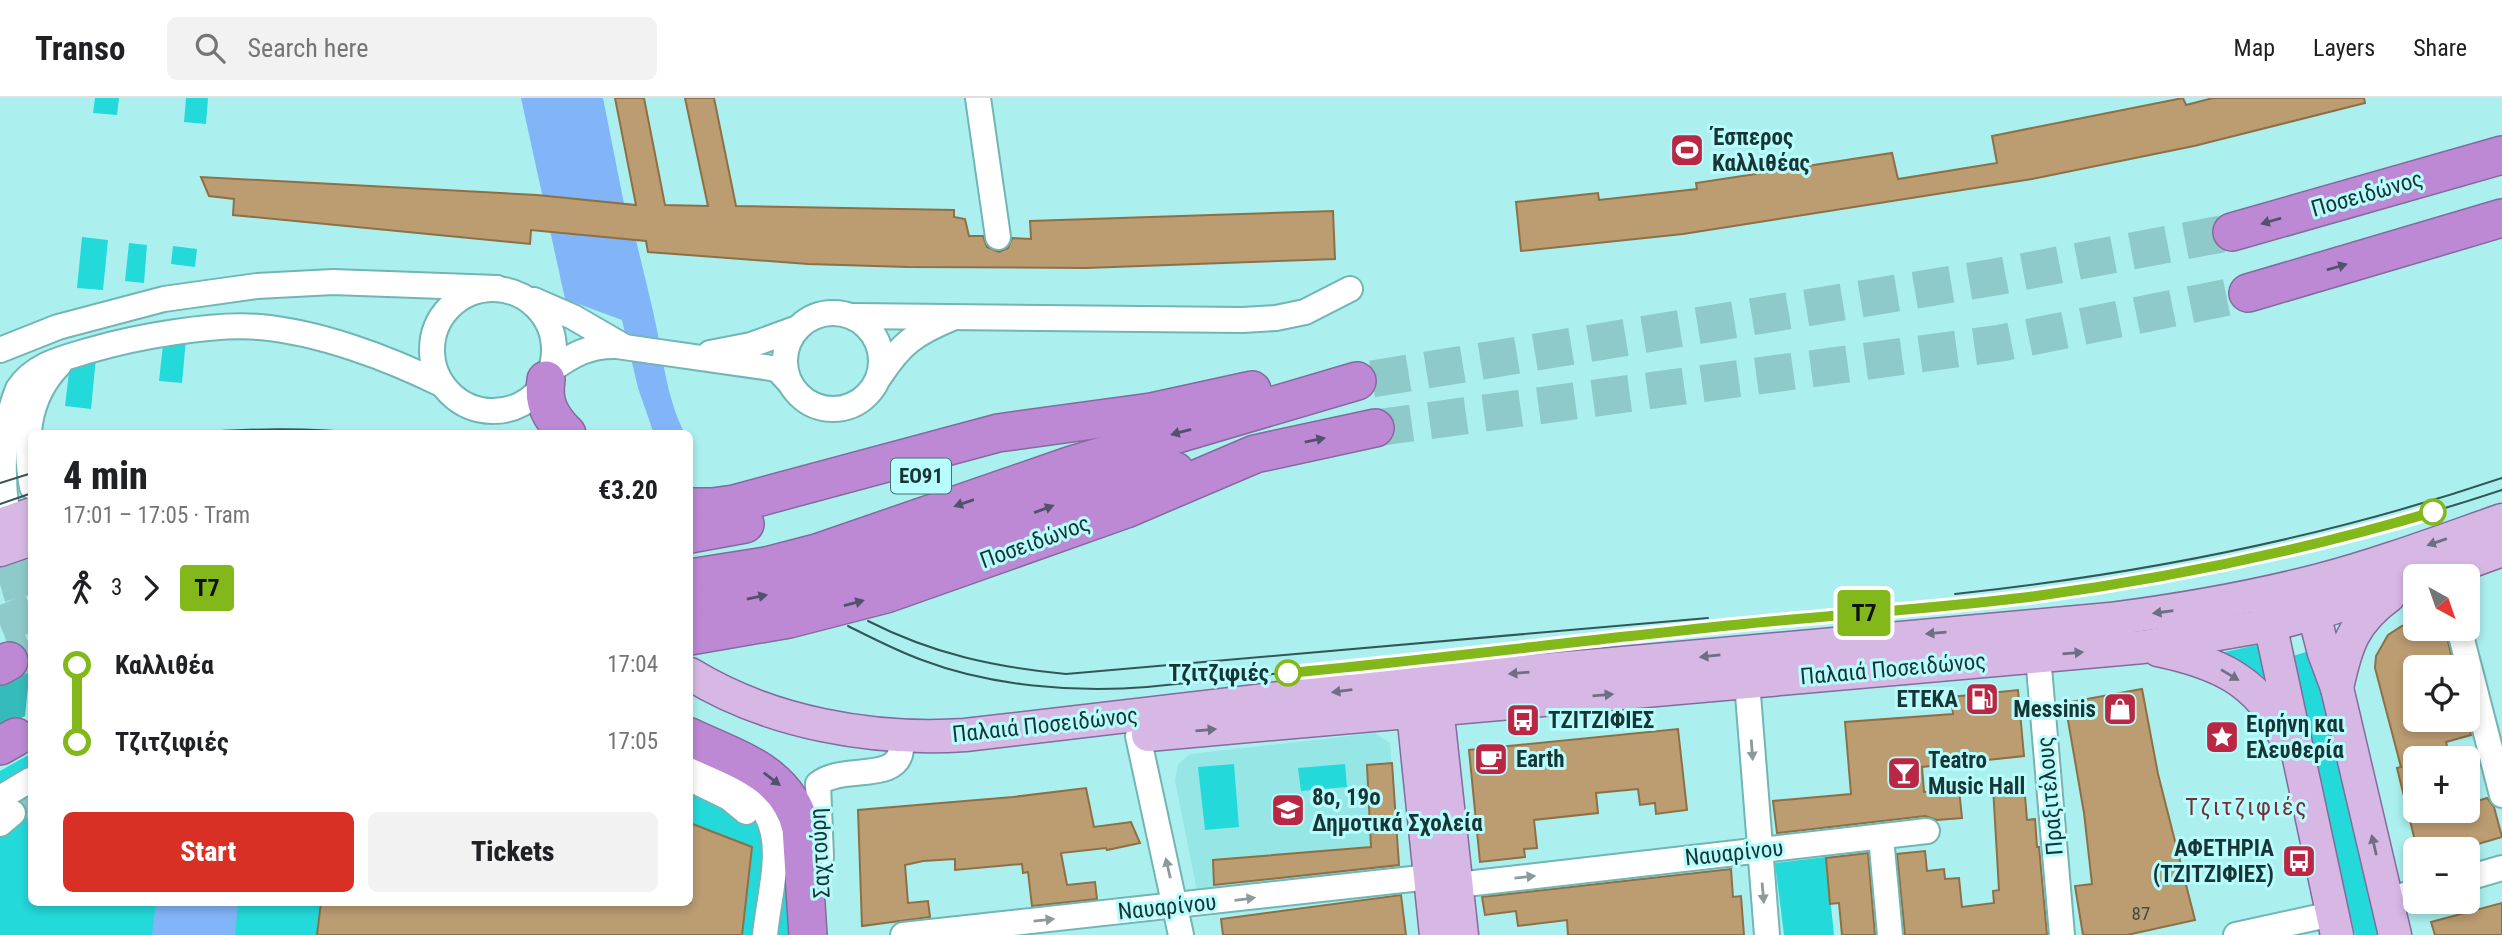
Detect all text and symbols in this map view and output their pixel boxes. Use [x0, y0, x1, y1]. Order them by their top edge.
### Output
search box [167, 17, 657, 80]
text: Transo [35, 29, 125, 68]
icon: search [191, 29, 229, 67]
text: Search here [247, 33, 368, 63]
text: Map [2234, 34, 2275, 62]
text: Layers [2313, 34, 2375, 62]
text: Share [2413, 34, 2467, 62]
place label: Έσπερος Καλλιθέας [1709, 124, 1810, 177]
sports icon: Έσπερος Καλλιθέας [1668, 131, 1706, 169]
street label: Ποσειδώνος [2308, 165, 2426, 223]
one-way arrow [2261, 216, 2282, 226]
one-way arrow [2326, 261, 2348, 272]
one-way arrow [1170, 427, 1192, 438]
one-way arrow [1304, 435, 1326, 446]
text: 4 min [63, 454, 148, 498]
road number: ΕΟ91 [891, 458, 951, 494]
text: €3.20 [598, 475, 658, 505]
one-way arrow [954, 498, 975, 509]
unlabelled marker [2420, 499, 2446, 525]
text: 17:01 – 17:05 · Tram [63, 502, 250, 529]
one-way arrow [1033, 503, 1054, 514]
street label: Ποσειδώνος [976, 510, 1094, 574]
one-way arrow [2427, 537, 2448, 548]
north arrow [2403, 564, 2480, 640]
map controls [2403, 564, 2480, 914]
icon: walk [63, 569, 101, 607]
icon: forward [132, 569, 170, 607]
text: 3 [111, 574, 122, 601]
text: Τ7 [194, 574, 220, 602]
line badge: Τ7 [1832, 590, 1896, 636]
one-way arrow [746, 591, 768, 602]
one-way arrow [843, 597, 865, 608]
text: Τ7 [1851, 599, 1877, 627]
one-way arrow [2152, 607, 2174, 618]
one-way arrow [1925, 628, 1947, 639]
street label: Παλαιά Ποσειδώνος [1799, 647, 1987, 691]
one-way arrow [2063, 647, 2085, 658]
text: Καλλιθέα [115, 650, 214, 680]
text: 17:04 [607, 651, 658, 678]
one-way arrow [1699, 651, 1721, 662]
button: locate [2403, 655, 2480, 732]
place label: Τζιτζιφιές [1169, 660, 1269, 687]
marker: Τζιτζιφιές [1275, 660, 1301, 686]
one-way arrow [1508, 668, 1530, 679]
one-way arrow [2221, 669, 2240, 681]
fuel station icon: ΕΤΕΚΑ [1963, 680, 2001, 718]
one-way arrow [1331, 686, 1353, 697]
place label: ΕΤΕΚΑ [1896, 686, 1958, 713]
one-way arrow [1592, 690, 1614, 701]
shop icon: Messinis [2101, 690, 2139, 728]
place label: Messinis [2013, 696, 2096, 723]
bus stop icon: ΤΖΙΤΖΙΦΙΕΣ [1504, 701, 1542, 739]
street label: Παλαιά Ποσειδώνος [951, 702, 1139, 748]
place label: ΤΖΙΤΖΙΦΙΕΣ [1548, 707, 1654, 734]
place label: Ειρήνη και Ελευθερία [2246, 711, 2345, 764]
place icon: Ειρήνη και Ελευθερία [2203, 718, 2241, 756]
one-way arrow [1195, 724, 1217, 735]
text: Τζιτζιφιές [115, 727, 229, 757]
text: 17:05 [607, 728, 658, 755]
street label: Πραξιτέλους [2031, 735, 2069, 857]
cafe icon: Earth [1472, 740, 1510, 778]
one-way arrow [1747, 740, 1758, 762]
place label: Earth [1516, 746, 1565, 773]
button: + [2403, 746, 2480, 823]
place label: Teatro Music Hall [1928, 747, 2025, 800]
bar icon: Teatro Music Hall [1885, 754, 1923, 792]
one-way arrow [762, 772, 780, 787]
place label: 8ο, 19ο Δημοτικά Σχολεία [1312, 784, 1483, 837]
school or university icon: 8ο, 19ο Δημοτικά Σχολεία [1269, 791, 1307, 829]
district label: Τζιτζιφιές [2185, 793, 2309, 821]
street label: Σαχτούρη [804, 807, 836, 899]
button: Start [63, 812, 354, 892]
button: Tickets [368, 812, 658, 892]
street label: Ναυαρίνου [1683, 834, 1785, 872]
one-way arrow [2368, 834, 2379, 856]
place label: ΑΦΕΤΗΡΙΑ (ΤΖΙΤΖΙΦΙΕΣ) [2153, 835, 2274, 888]
button: − [2403, 837, 2480, 914]
bus stop icon: ΑΦΕΤΗΡΙΑ (ΤΖΙΤΖΙΦΙΕΣ) [2280, 842, 2318, 880]
one-way arrow [1162, 857, 1173, 879]
one-way arrow [1514, 871, 1536, 882]
one-way arrow [1758, 882, 1769, 904]
street label: Ναυαρίνου [1116, 888, 1218, 926]
one-way arrow [1234, 893, 1256, 904]
house number: 87 [2132, 902, 2150, 925]
one-way arrow [1034, 914, 1056, 925]

